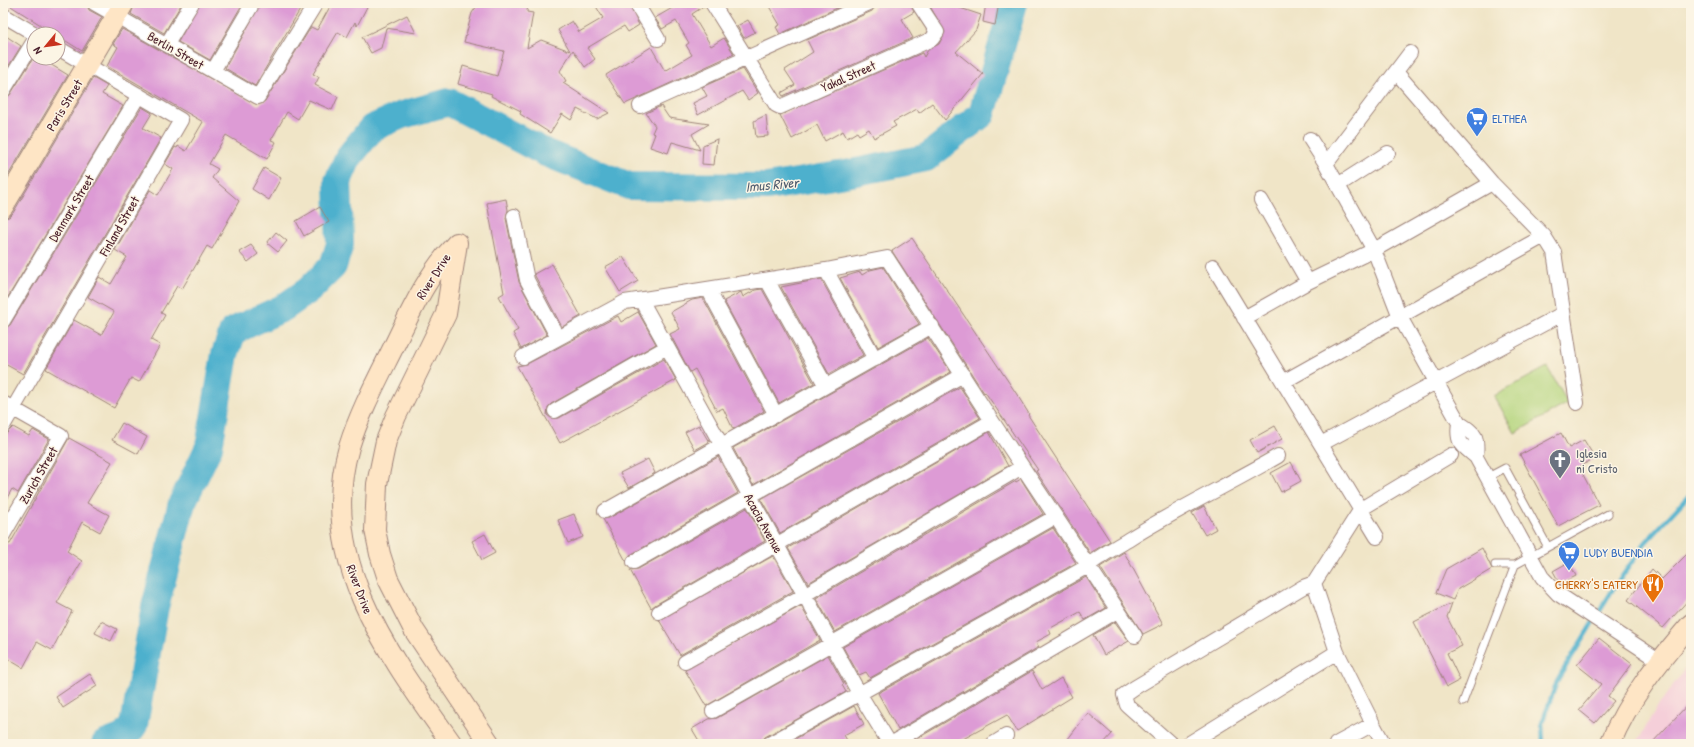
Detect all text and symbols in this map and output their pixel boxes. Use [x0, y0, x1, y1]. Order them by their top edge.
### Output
north arrow [26, 26, 66, 66]
street label: Berlin Street [145, 27, 208, 74]
text: N [30, 45, 45, 57]
street label: Yakal Street [818, 56, 879, 96]
street label: Paris Street [41, 75, 87, 134]
supermarket icon: ELTHEA [1464, 105, 1490, 138]
place label: ELTHEA [1492, 109, 1527, 127]
street label: Denmark Street [44, 171, 98, 245]
water label: Imus River [745, 172, 801, 196]
street label: Finland Street [94, 192, 144, 260]
street label: River Drive [411, 249, 455, 303]
street label: Zurich Street [14, 443, 62, 507]
place label: Iglesia ni Cristo [1576, 444, 1618, 477]
church icon: Iglesia ni Cristo [1547, 447, 1573, 480]
street label: Acacia Avenue [740, 490, 788, 556]
supermarket icon: LUDY BUENDIA [1556, 539, 1582, 572]
place label: LUDY BUENDIA [1584, 543, 1654, 561]
street label: River Drive [342, 562, 378, 616]
restaurant icon: CHERRY'S EATERY [1640, 571, 1666, 604]
place label: CHERRY'S EATERY [1555, 575, 1638, 593]

